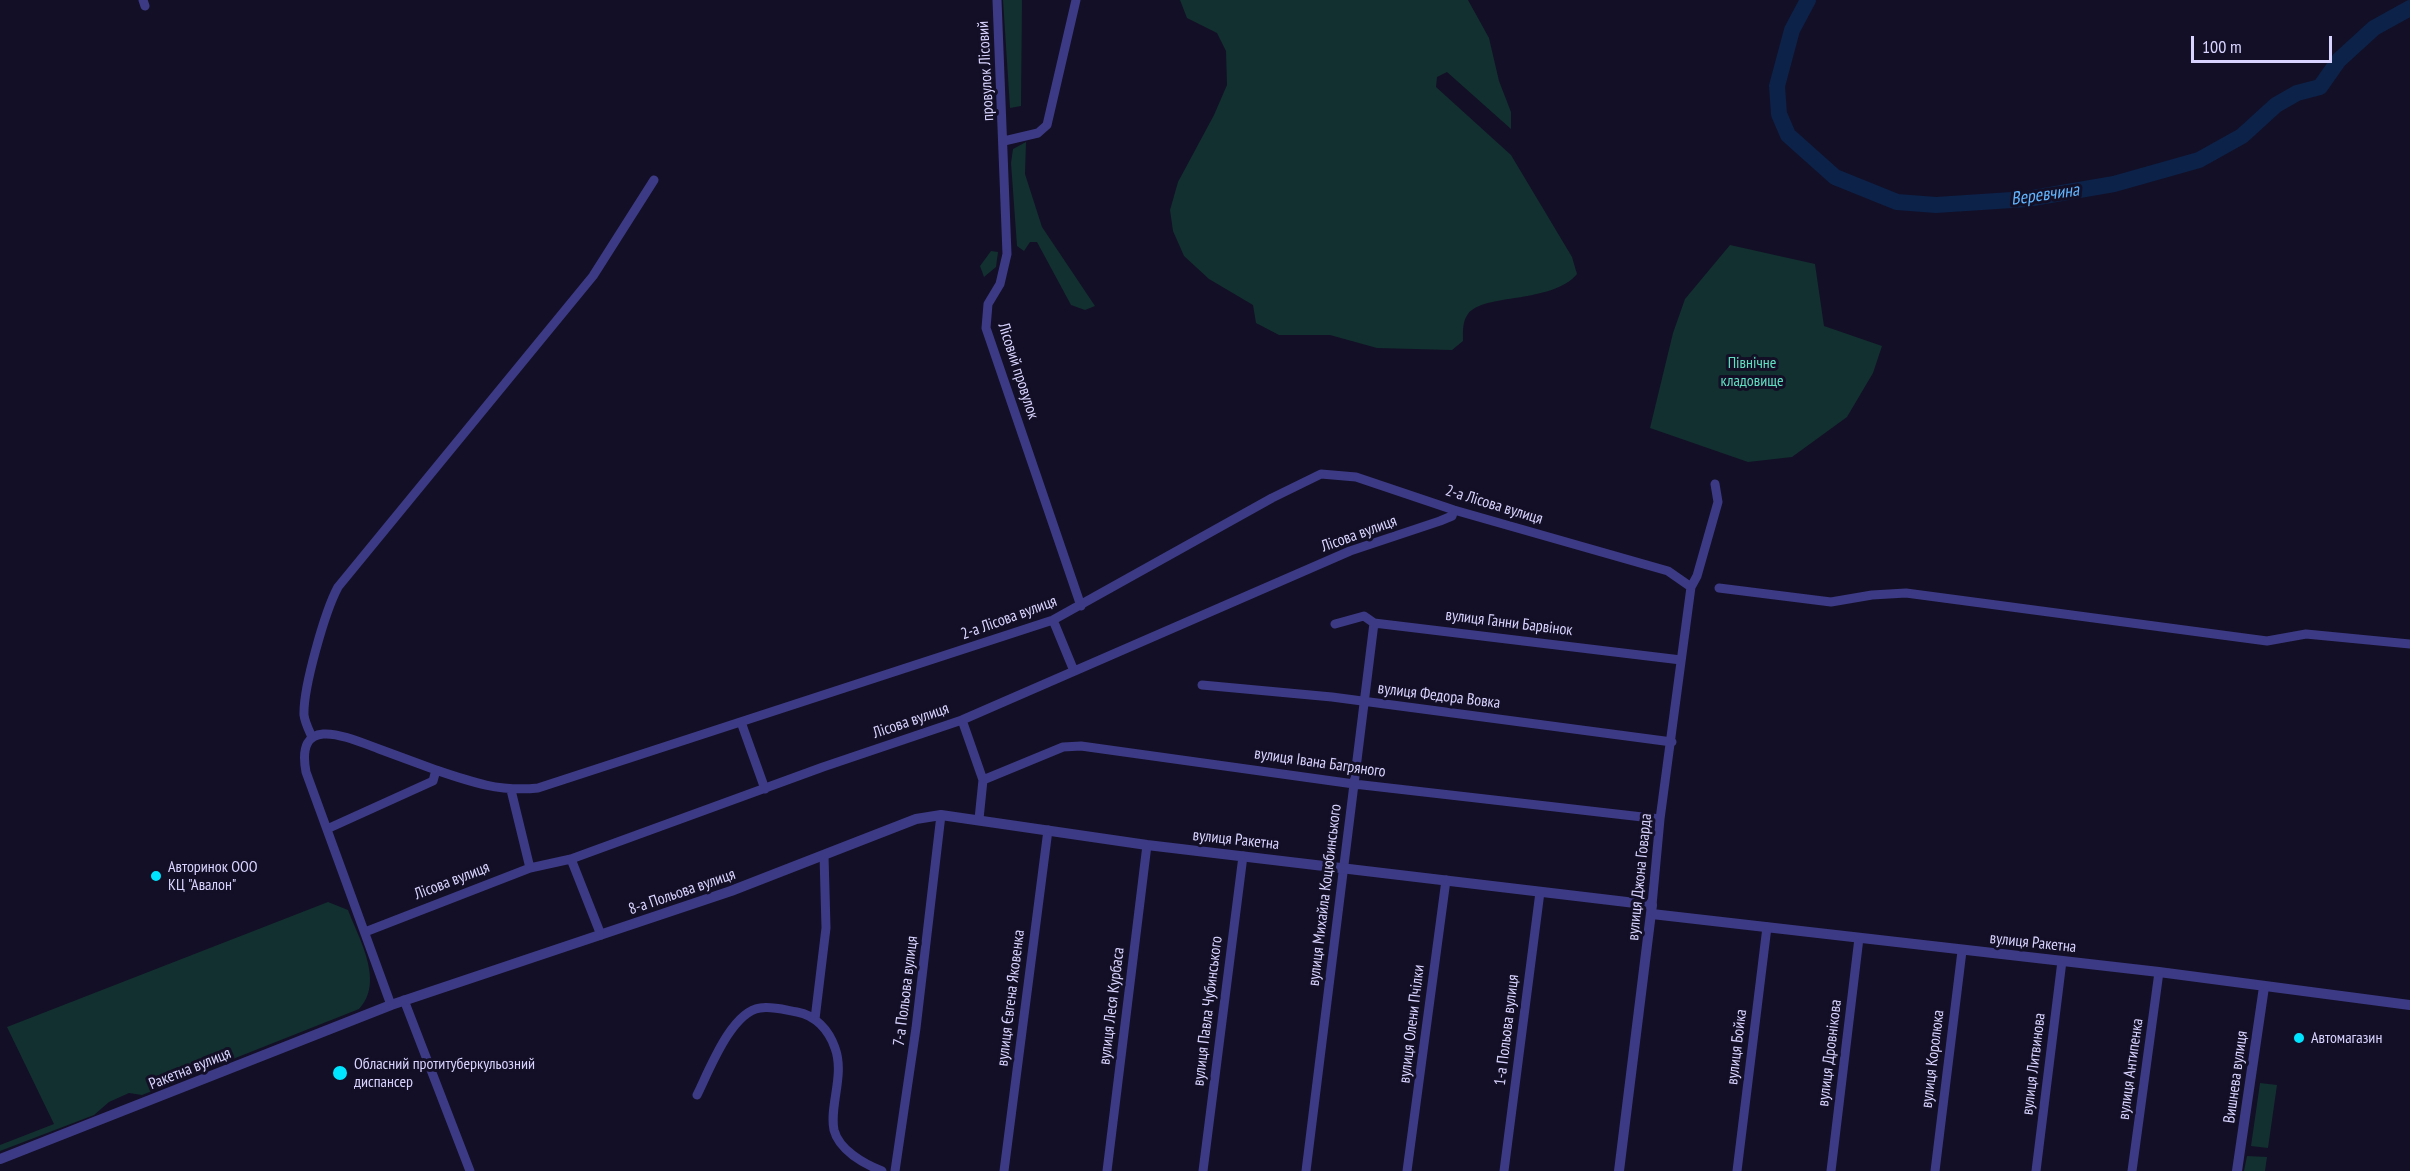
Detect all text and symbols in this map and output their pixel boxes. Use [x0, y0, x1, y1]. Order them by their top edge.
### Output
street label: провулок Лісовий [974, 20, 998, 122]
scale bar [2194, 24, 2335, 62]
text: 100 m [2202, 35, 2242, 58]
water label: Веревчина [2010, 180, 2080, 210]
street label: Лісовий провулок [993, 320, 1043, 422]
park label: Північне кладовище [1720, 353, 1784, 391]
street label: 2-а Лісова вулиця [1443, 481, 1545, 529]
street label: Лісова вулиця [1319, 511, 1399, 557]
street label: 2-а Лісова вулиця [958, 592, 1060, 644]
street label: вулиця Ганни Барвінок [1444, 606, 1574, 640]
street label: вулиця Федора Вовка [1377, 679, 1501, 713]
street label: Лісова вулиця [870, 699, 952, 743]
street label: вулиця Івана Багряного [1253, 744, 1387, 782]
street label: вулиця Михайла Коцюбинського [1304, 803, 1346, 987]
street label: вулиця Джона Говарда [1624, 813, 1656, 941]
street label: вулиця Ракетна [1192, 826, 1280, 854]
place label: Авторинок ООО КЦ "Авалон" [168, 857, 258, 895]
street label: Лісова вулиця [412, 858, 492, 904]
street label: 8-а Польова вулиця [626, 865, 738, 919]
marker: Авторинок ООО КЦ "Авалон" [149, 869, 163, 883]
street label: вулиця Євгена Яковенка [993, 929, 1029, 1067]
street label: вулиця Ракетна [1989, 929, 2077, 957]
street label: 7-а Польова вулиця [890, 935, 922, 1047]
street label: вулиця Павла Чубинського [1189, 935, 1227, 1087]
street label: вулиця Леся Курбаса [1095, 946, 1129, 1066]
street label: вулиця Олени Пчілки [1395, 964, 1429, 1084]
street label: 1-а Польова вулиця [1491, 973, 1523, 1087]
street label: вулиця Дровнікова [1814, 998, 1846, 1108]
street label: вулиця Бойка [1723, 1008, 1751, 1086]
street label: вулиця Королюка [1917, 1009, 1949, 1109]
street label: вулиця Литвинова [2018, 1012, 2050, 1116]
street label: вулиця Антипенка [2114, 1017, 2148, 1121]
place label: Автомагазин [2311, 1028, 2382, 1048]
street label: Вишнева вулиця [2220, 1030, 2252, 1124]
marker: Автомагазин [2292, 1031, 2306, 1045]
street label: Ракетна вулиця [146, 1044, 234, 1094]
place label: Обласний протитуберкульозний диспансер [354, 1054, 535, 1092]
marker: Обласний протитуберкульозний диспансер [331, 1064, 349, 1082]

